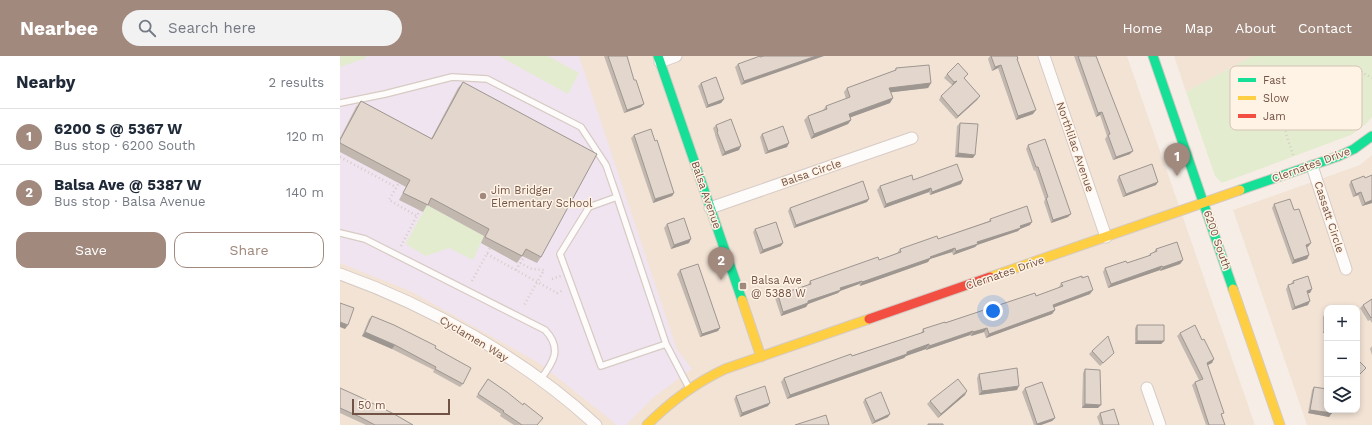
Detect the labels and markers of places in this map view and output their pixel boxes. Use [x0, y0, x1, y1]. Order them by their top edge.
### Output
pin: 1 [1164, 143, 1190, 176]
place label: Jim Bridger Elementary School [491, 184, 593, 210]
marker: Jim Bridger Elementary School [478, 191, 488, 201]
pin: 2 [708, 247, 734, 280]
place label: Balsa Ave @ 5388 W [751, 274, 806, 300]
marker: Balsa Ave @ 5388 W [738, 281, 748, 291]

